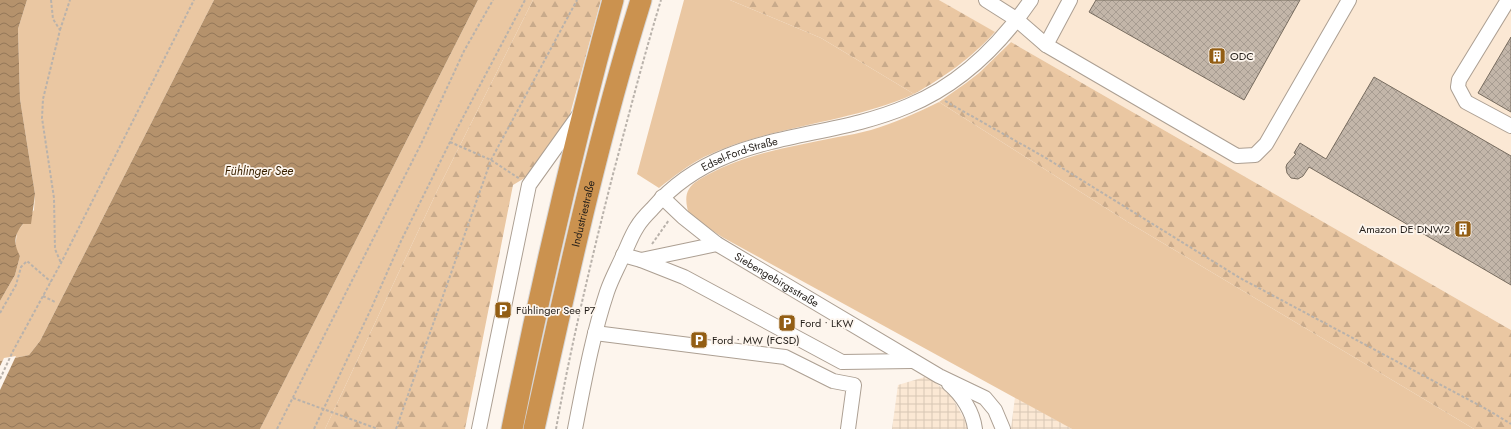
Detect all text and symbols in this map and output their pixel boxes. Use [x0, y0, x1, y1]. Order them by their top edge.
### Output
building icon: ODC [1207, 46, 1227, 66]
place label: ODC [1230, 48, 1254, 64]
street label: Edsel-Ford-Straße [698, 133, 779, 175]
water label: Fühlinger See [225, 162, 293, 180]
street label: Industriestraße [567, 178, 599, 248]
building icon: Amazon DE DNW2 [1453, 219, 1473, 239]
place label: Amazon DE DNW2 [1359, 221, 1450, 237]
street label: Siebengebirgsstraße [732, 248, 822, 311]
parking icon: Fühlinger See P7 [493, 300, 513, 320]
place label: Fühlinger See P7 [516, 302, 596, 318]
parking icon: Ford • LKW [777, 313, 797, 333]
place label: Ford • LKW [800, 315, 854, 331]
parking icon: Ford • MW (FCSD) [689, 330, 709, 350]
place label: Ford • MW (FCSD) [712, 332, 800, 348]

